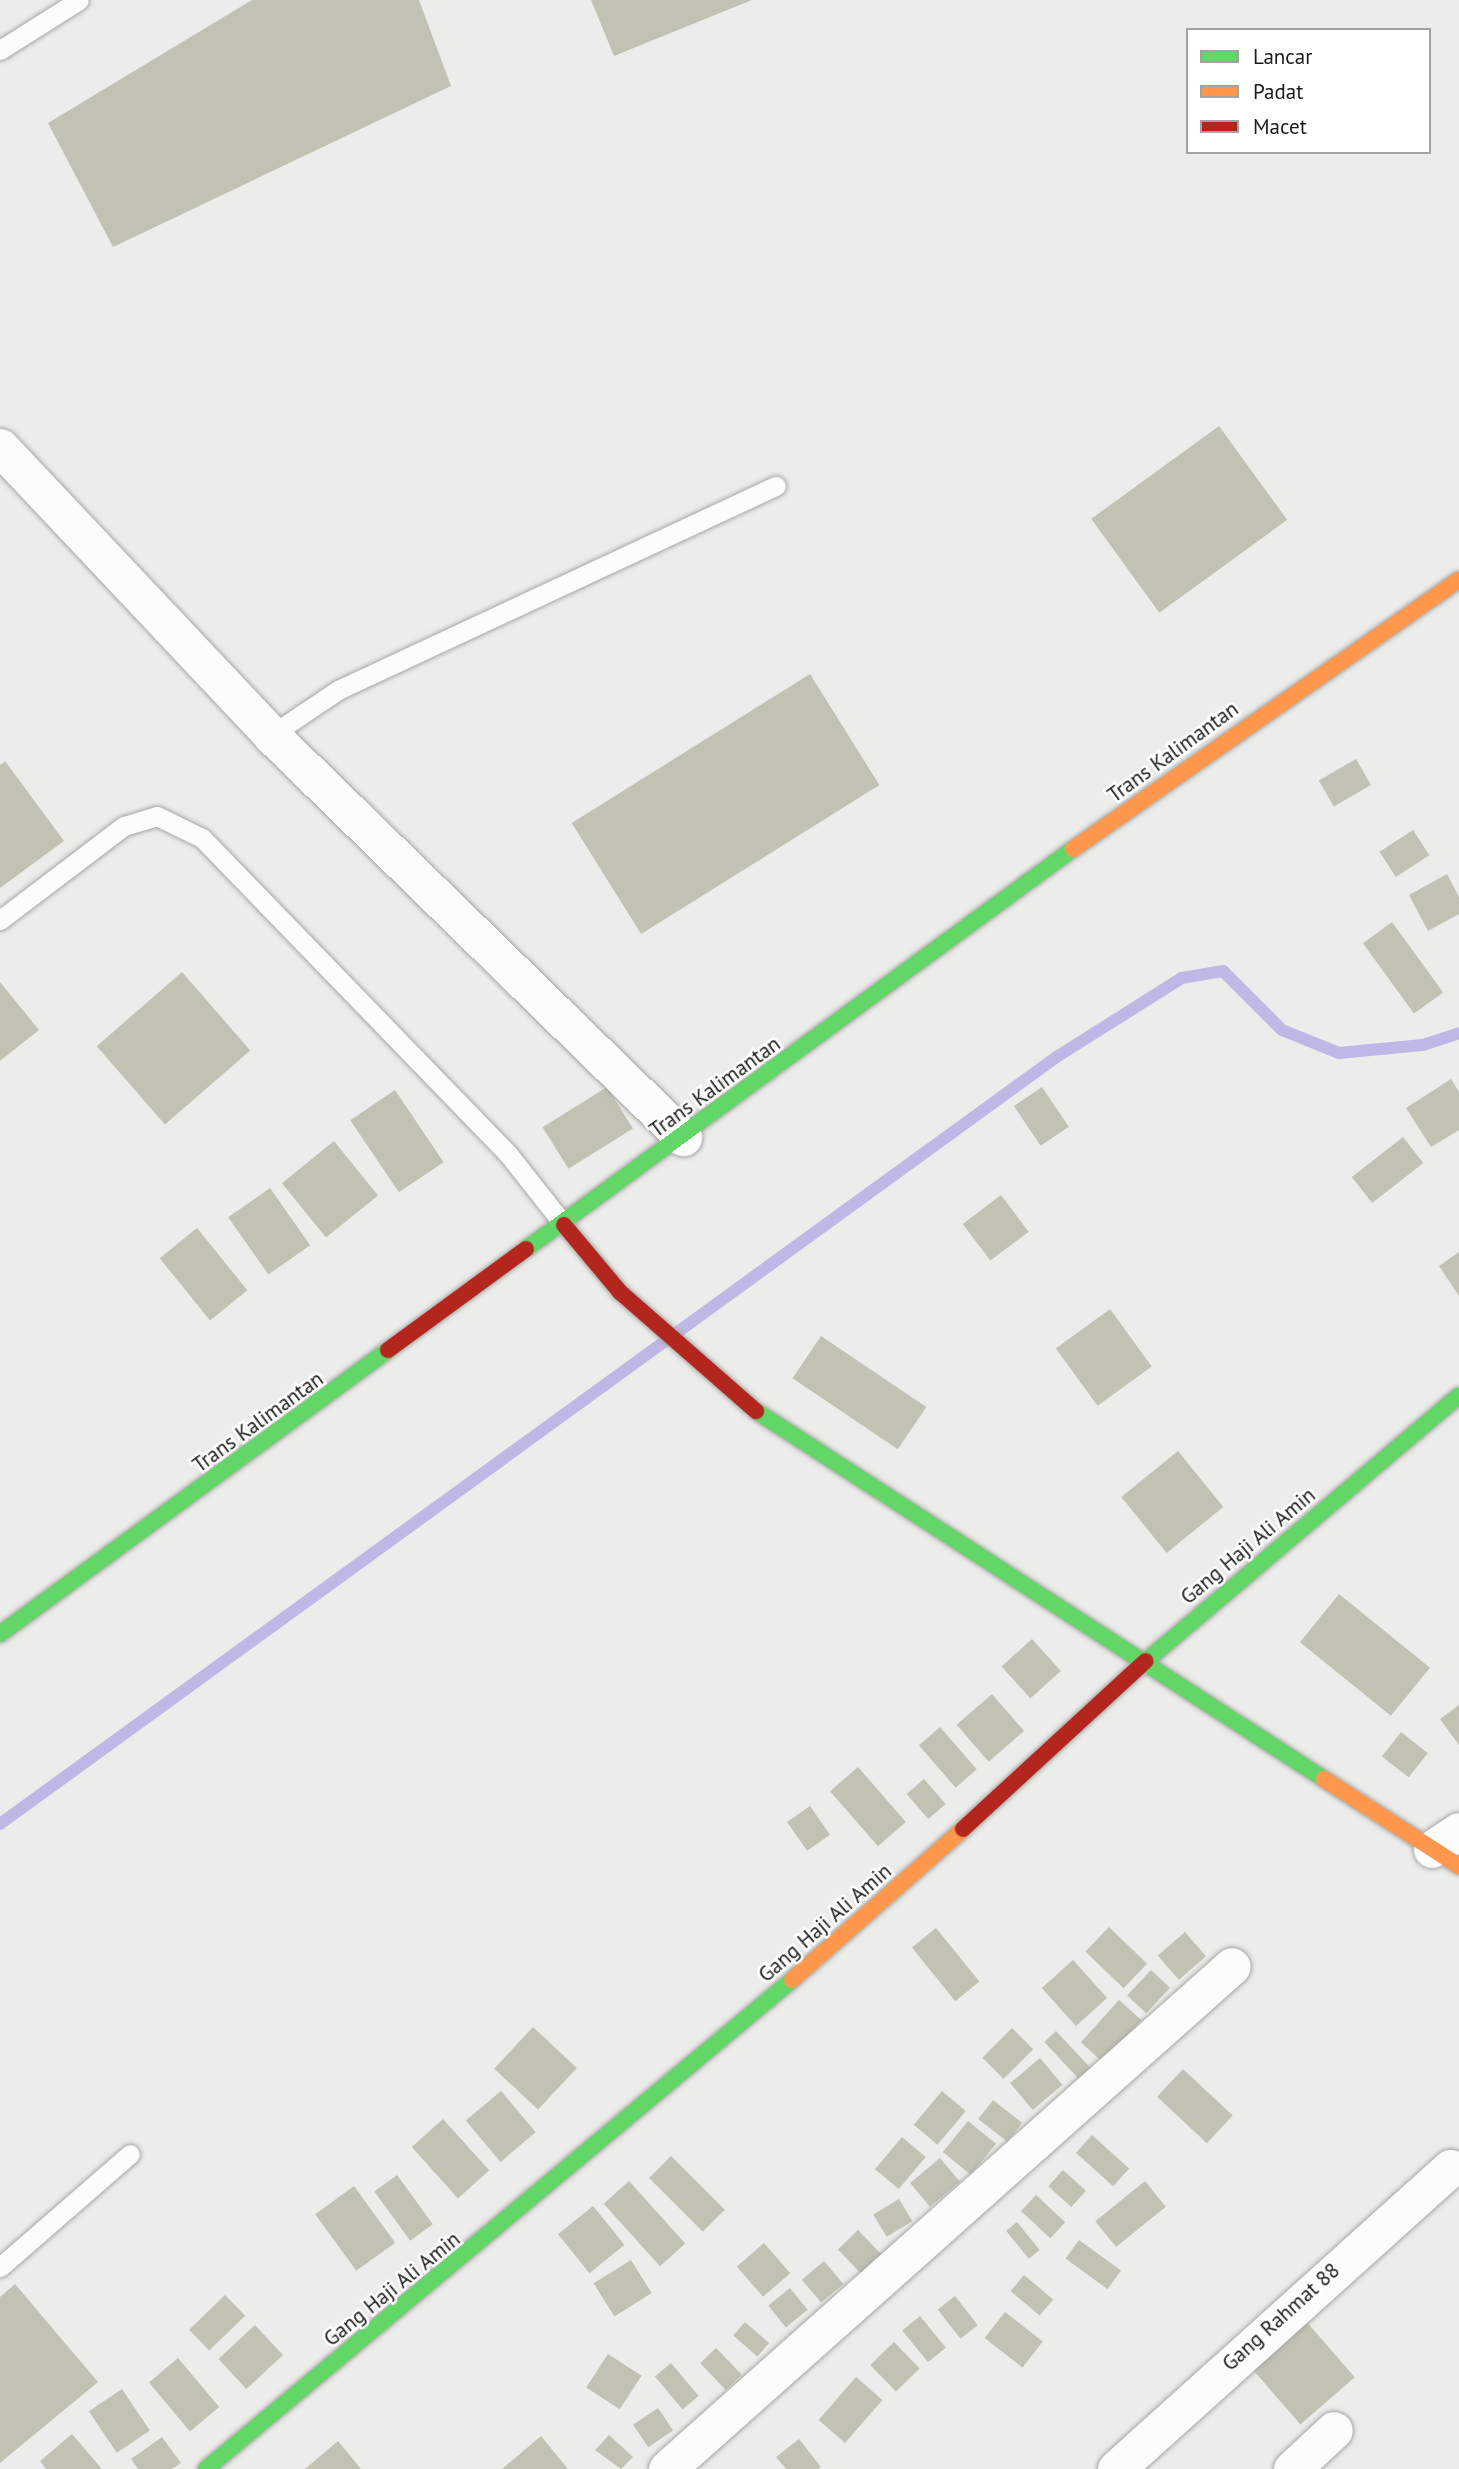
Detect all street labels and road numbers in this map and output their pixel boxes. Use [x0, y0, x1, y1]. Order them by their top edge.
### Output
street label: Trans Kalimantan [1103, 696, 1243, 808]
street label: Trans Kalimantan [645, 1031, 785, 1143]
street label: Trans Kalimantan [188, 1366, 328, 1478]
street label: Gang Haji Ali Amin [1175, 1482, 1321, 1610]
street label: Gang Haji Ali Amin [753, 1858, 897, 1988]
street label: Gang Haji Ali Amin [318, 2226, 466, 2352]
street label: Gang Rahmat 88 [1217, 2258, 1345, 2376]

